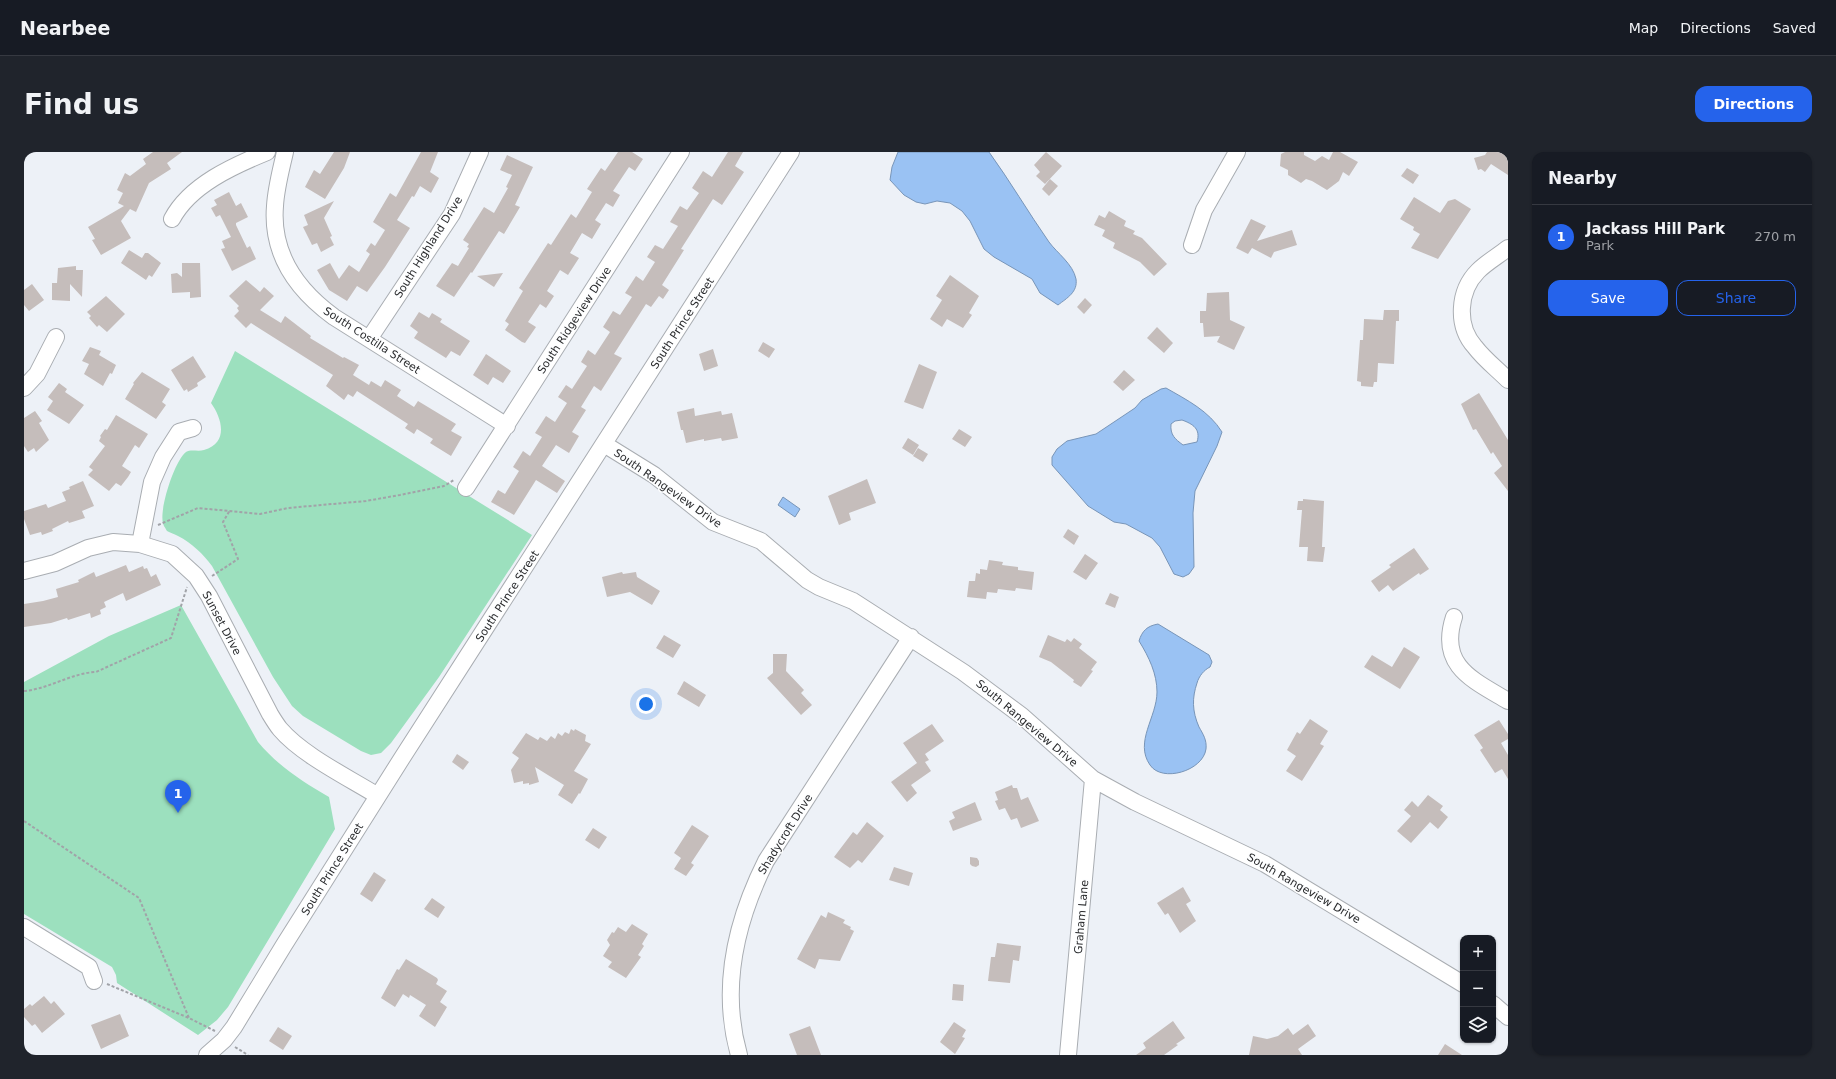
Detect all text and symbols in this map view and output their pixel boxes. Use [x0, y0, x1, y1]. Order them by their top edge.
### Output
text: Nearbee [20, 17, 110, 39]
text: Map [1629, 20, 1658, 36]
text: Directions [1680, 20, 1751, 36]
text: Saved [1773, 20, 1816, 36]
button: Directions [1695, 86, 1812, 122]
text: Find us [24, 88, 139, 121]
text: Nearby [1548, 168, 1617, 188]
street label: South Highland Drive [392, 194, 465, 300]
text: Jackass Hill Park [1586, 220, 1725, 238]
text: 1 [1556, 229, 1566, 244]
text: 270 m [1754, 229, 1796, 244]
text: Park [1586, 238, 1614, 253]
street label: South Ridgeview Drive [535, 264, 614, 376]
street label: South Prince Street [648, 275, 717, 371]
button: Save [1548, 280, 1668, 316]
button: Share [1676, 280, 1796, 316]
street label: South Costilla Street [321, 304, 423, 377]
street label: South Rangeview Drive [611, 446, 724, 531]
street label: South Prince Street [473, 548, 542, 644]
street label: Sunset Drive [199, 589, 244, 658]
street label: South Rangeview Drive [973, 677, 1080, 770]
your location [636, 694, 656, 714]
pin: 1 [165, 780, 191, 813]
street label: Shadycroft Drive [756, 792, 815, 877]
street label: South Prince Street [299, 820, 366, 918]
street label: South Rangeview Drive [1245, 851, 1363, 926]
street label: Graham Lane [1072, 879, 1091, 955]
map controls [1460, 935, 1496, 1043]
button: + [1460, 935, 1496, 971]
button: − [1460, 971, 1496, 1007]
button: layers [1460, 1007, 1496, 1043]

